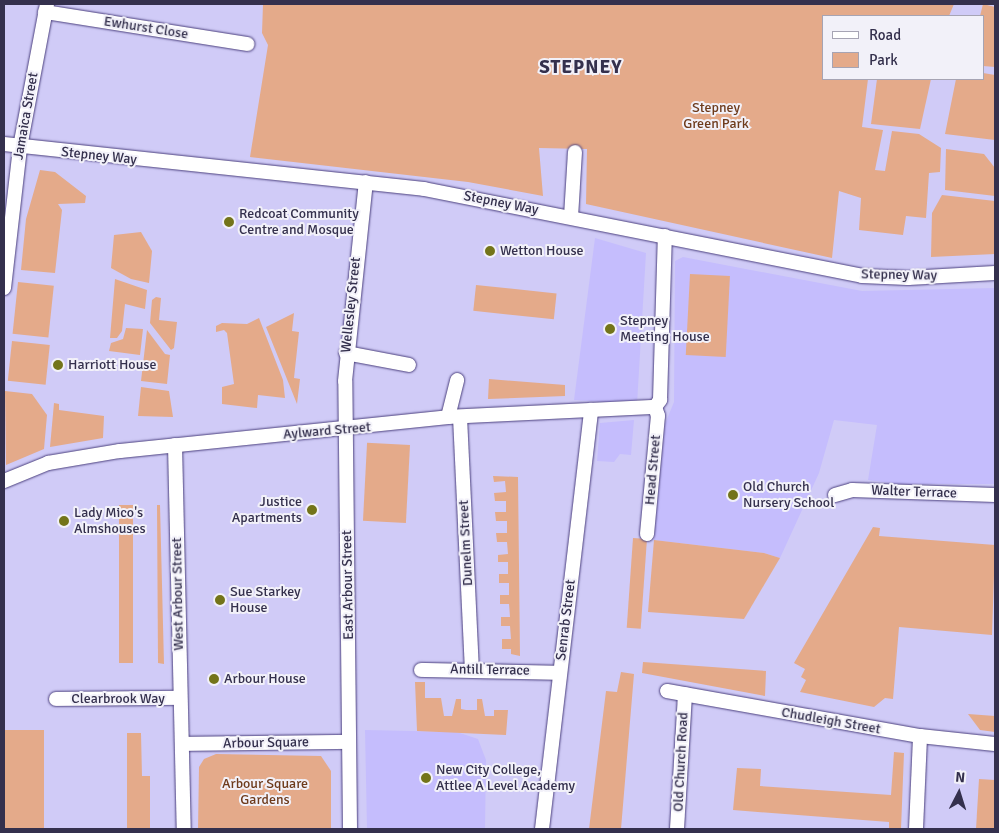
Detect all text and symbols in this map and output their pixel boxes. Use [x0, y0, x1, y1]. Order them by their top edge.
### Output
street label: Ewhurst Close [103, 13, 189, 43]
legend [822, 15, 984, 80]
text: Road [869, 26, 901, 44]
text: Park [869, 51, 898, 69]
district label: STEPNEY [538, 57, 624, 79]
street label: Jamaica Street [10, 71, 42, 161]
park label: Stepney Green Park [683, 100, 749, 132]
street label: Stepney Way [60, 144, 138, 168]
street label: Stepney Way [462, 188, 540, 218]
place label: Redcoat Community Centre and Mosque [239, 206, 359, 238]
marker: Redcoat Community Centre and Mosque [223, 216, 235, 228]
place label: Wetton House [500, 243, 584, 259]
marker: Wetton House [484, 245, 496, 257]
street label: Wellesley Street [338, 256, 364, 354]
street label: Stepney Way [861, 266, 937, 284]
place label: Stepney Meeting House [620, 313, 710, 346]
marker: Stepney Meeting House [604, 323, 616, 335]
place label: Harriott House [68, 357, 156, 373]
marker: Harriott House [52, 359, 64, 371]
street label: Aylward Street [282, 419, 372, 443]
street label: Head Street [642, 434, 664, 506]
place label: Old Church Nursery School [743, 479, 834, 512]
street label: Walter Terrace [871, 482, 957, 502]
marker: Old Church Nursery School [727, 489, 739, 501]
place label: Justice Apartments [232, 494, 302, 526]
street label: Dunelm Street [455, 500, 477, 586]
marker: Justice Apartments [306, 504, 318, 516]
place label: Lady Mico's Almshouses [74, 505, 146, 538]
marker: Lady Mico's Almshouses [58, 515, 70, 527]
street label: East Arbour Street [339, 530, 357, 640]
street label: West Arbour Street [169, 537, 187, 651]
street label: Senrab Street [553, 579, 579, 661]
place label: Sue Starkey House [230, 584, 301, 616]
marker: Sue Starkey House [214, 594, 226, 606]
street label: Antill Terrace [450, 661, 530, 679]
place label: Arbour House [224, 671, 306, 687]
marker: Arbour House [208, 673, 220, 685]
street label: Clearbrook Way [71, 691, 165, 707]
street label: Chudleigh Street [780, 704, 882, 738]
street label: Old Church Road [670, 712, 692, 812]
street label: Arbour Square [223, 734, 309, 752]
place label: New City College, Attlee A Level Academy [436, 762, 575, 794]
north arrow [934, 768, 984, 818]
text: N [955, 769, 966, 786]
marker: New City College, Attlee A Level Academy [420, 772, 432, 784]
park label: Arbour Square Gardens [222, 776, 308, 809]

